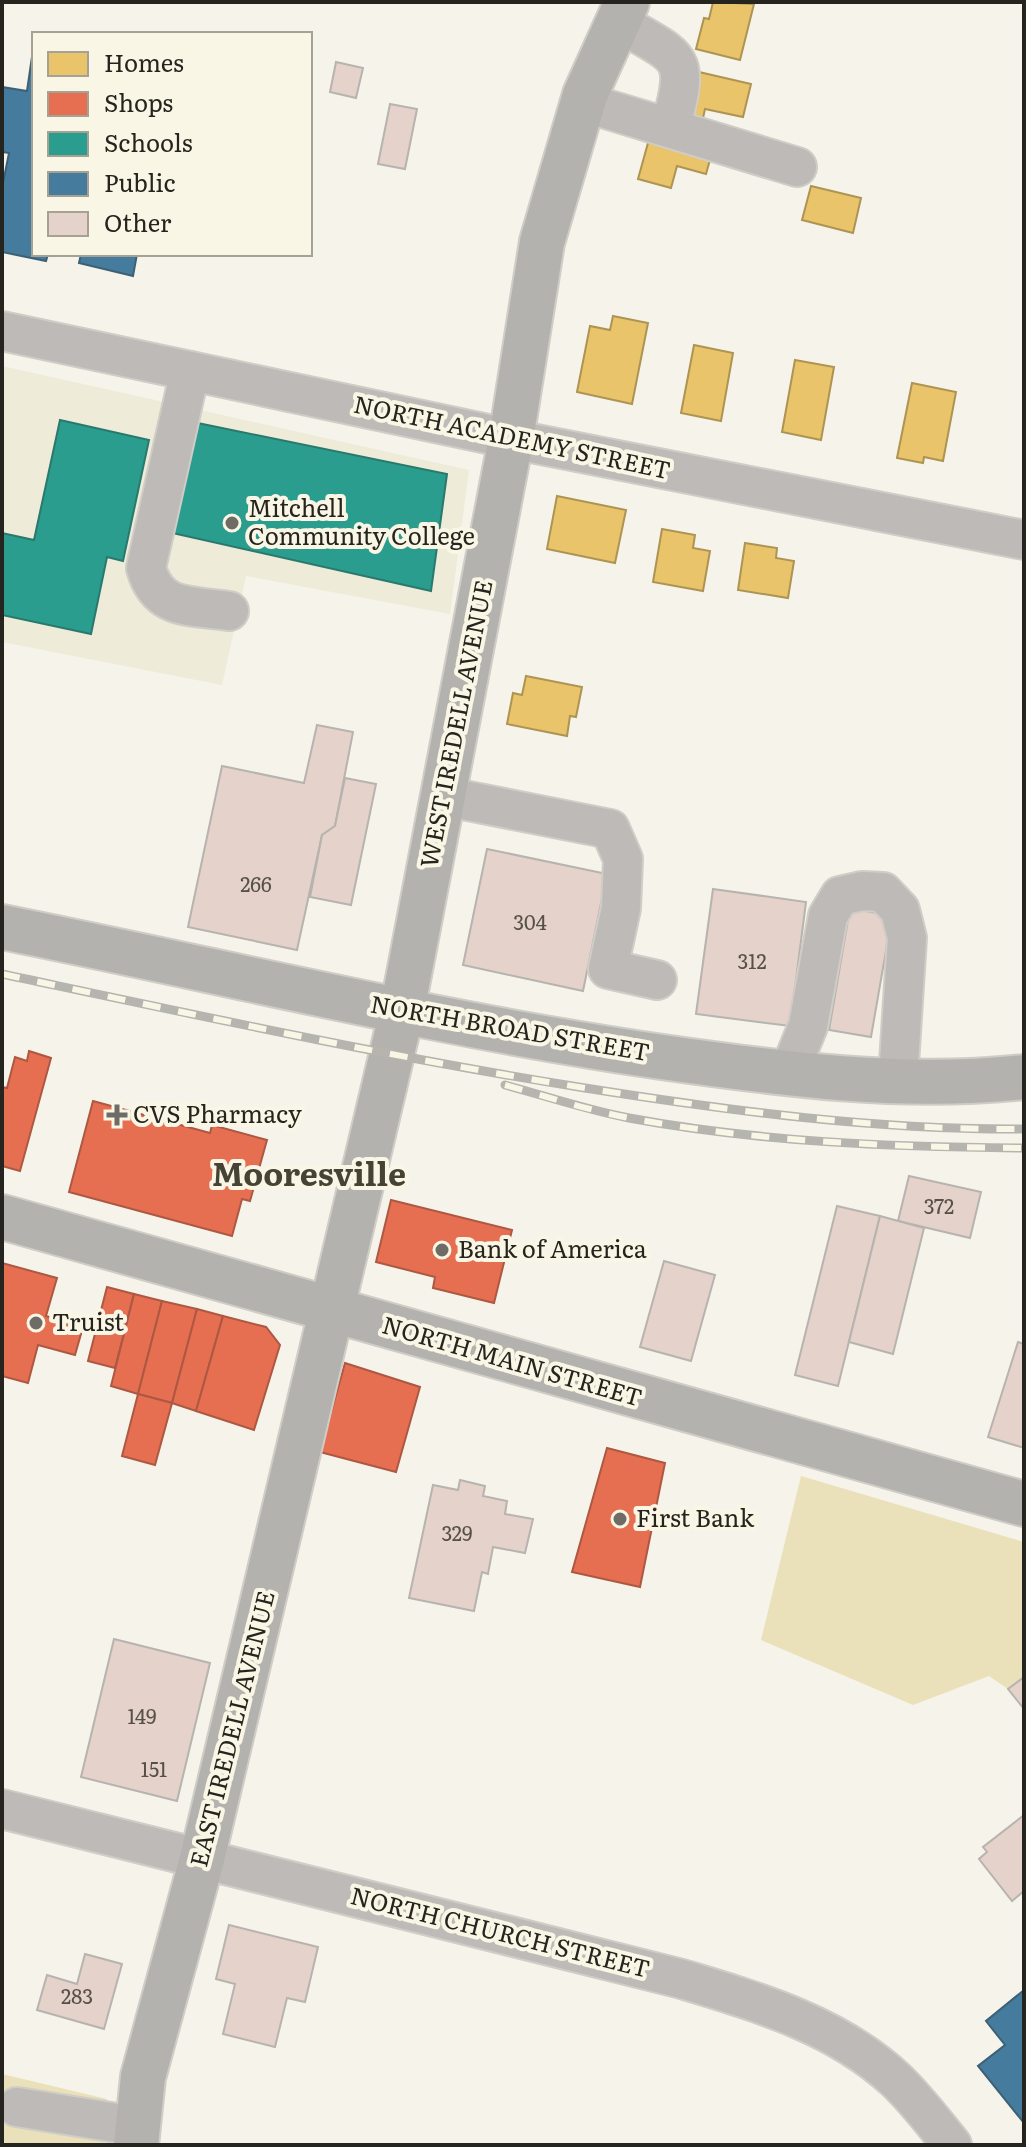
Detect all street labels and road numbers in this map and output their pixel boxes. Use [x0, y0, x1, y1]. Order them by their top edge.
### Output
street label: NORTH ACADEMY STREET [351, 385, 674, 486]
street label: WEST IREDELL AVENUE [409, 577, 500, 870]
street label: NORTH BROAD STREET [368, 985, 653, 1068]
street label: NORTH MAIN STREET [379, 1306, 647, 1414]
street label: EAST IREDELL AVENUE [179, 1587, 282, 1870]
street label: NORTH CHURCH STREET [347, 1876, 654, 1985]

